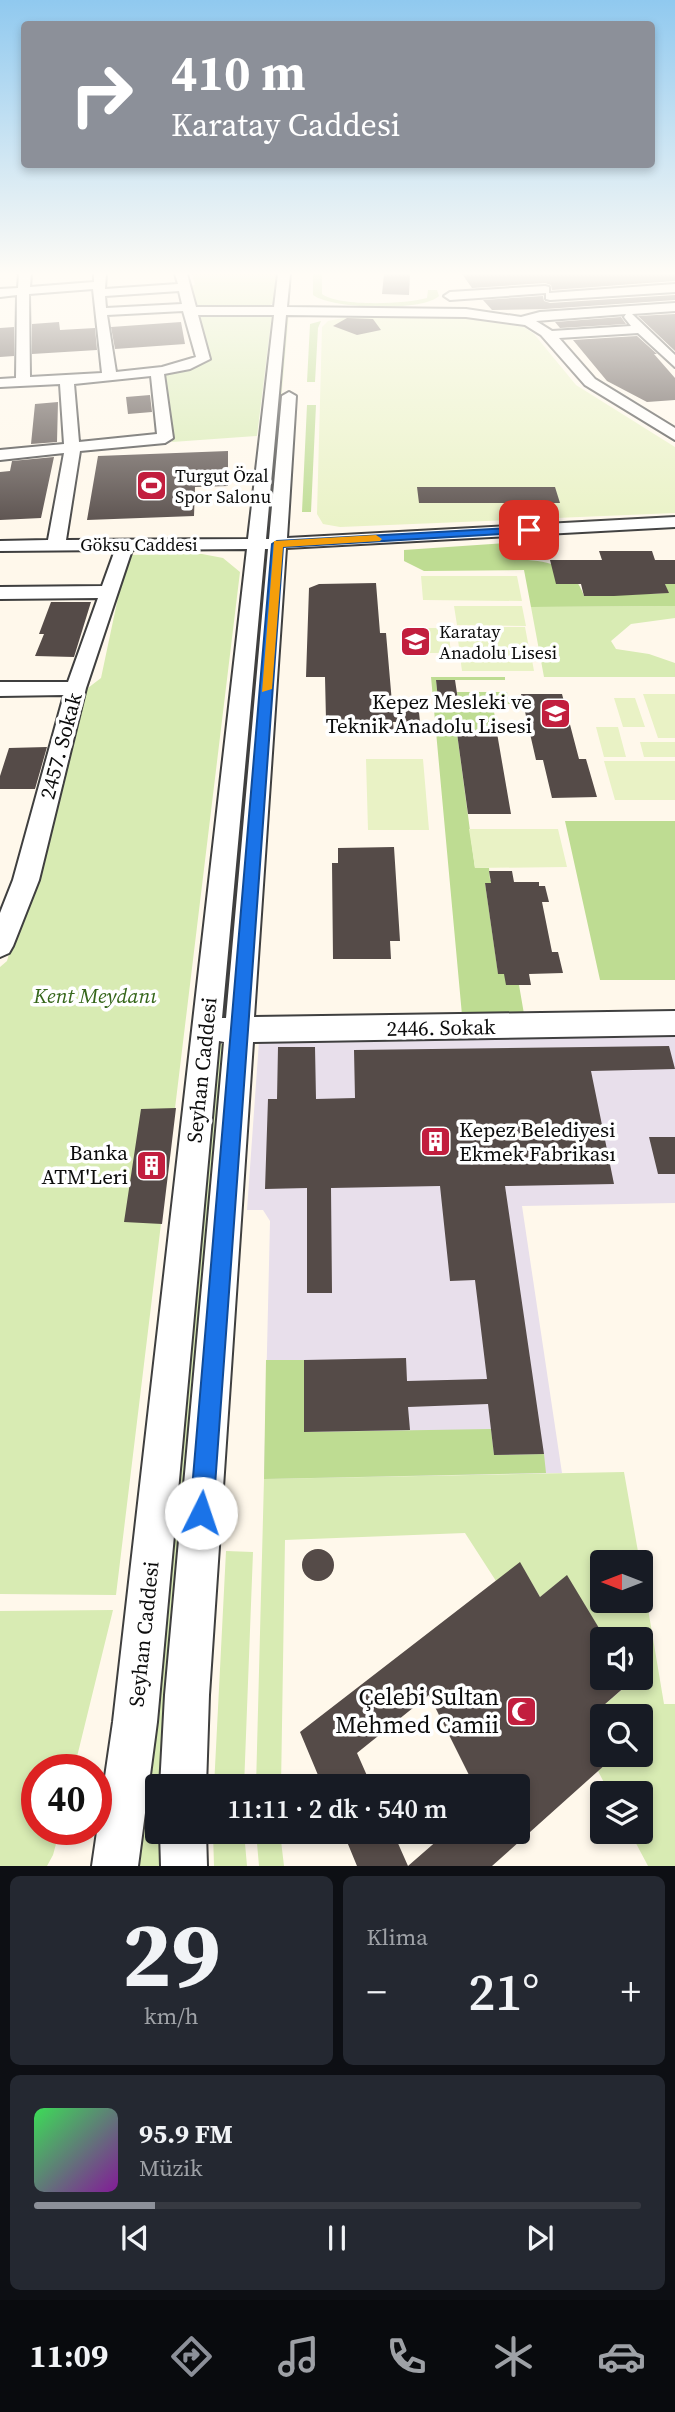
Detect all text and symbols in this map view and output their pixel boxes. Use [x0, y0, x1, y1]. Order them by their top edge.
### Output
text: 410 m [171, 39, 306, 106]
icon: right [56, 49, 147, 140]
text: Karatay Caddesi [171, 103, 400, 147]
place label: Turgut Özal Spor Salonu [175, 463, 271, 509]
sports icon: Turgut Özal Spor Salonu [135, 469, 169, 503]
pin [499, 500, 559, 560]
icon: arrive [510, 511, 548, 549]
street label: Göksu Caddesi [80, 532, 198, 557]
place label: Karatay Anadolu Lisesi [439, 619, 557, 665]
school or university icon: Karatay Anadolu Lisesi [399, 625, 433, 659]
place label: Kepez Mesleki ve Teknik Anadolu Lisesi [326, 687, 532, 740]
street label: 2457. Sokak [32, 689, 89, 802]
school or university icon: Kepez Mesleki ve Teknik Anadolu Lisesi [538, 697, 572, 731]
park label: Kent Meydanı [32, 981, 157, 1010]
street label: Seyhan Caddesi [179, 996, 224, 1144]
street label: 2446. Sokak [386, 1012, 496, 1043]
place label: Kepez Belediyesi Ekmek Fabrikası [459, 1115, 616, 1168]
building icon: Kepez Belediyesi Ekmek Fabrikası [419, 1125, 453, 1159]
place label: Banka ATM'Leri [42, 1138, 128, 1191]
building icon: Banka ATM'Leri [134, 1148, 168, 1182]
position arrow [164, 1476, 238, 1550]
north arrow [590, 1550, 653, 1614]
map controls [590, 1550, 653, 1844]
street label: Seyhan Caddesi [121, 1560, 166, 1708]
button: sound [590, 1627, 653, 1690]
place label: Çelebi Sultan Mehmed Camii [335, 1680, 499, 1741]
mosque icon: Çelebi Sultan Mehmed Camii [505, 1694, 539, 1728]
button: search [590, 1704, 653, 1767]
speed limit sign: 40 [21, 1754, 112, 1845]
button: layers [590, 1781, 653, 1844]
text: 11:11 · 2 dk · 540 m [228, 1791, 447, 1827]
text: 29 [122, 1892, 221, 2016]
text: Klima [367, 1921, 428, 1953]
text: 21° [468, 1956, 539, 2027]
text: − [367, 1966, 387, 2018]
text: + [621, 1966, 641, 2018]
text: km/h [144, 2000, 199, 2032]
text: 95.9 FM [139, 2116, 233, 2152]
text: Müzik [139, 2152, 203, 2184]
icon: previous [116, 2219, 154, 2257]
icon: pause [318, 2219, 356, 2257]
icon: next [521, 2219, 559, 2257]
icon: directions [167, 2332, 216, 2381]
icon: music [274, 2332, 323, 2381]
icon: phone [382, 2332, 431, 2381]
icon: climate [489, 2332, 538, 2381]
icon: car [597, 2332, 646, 2381]
text: 11:09 [29, 2334, 108, 2378]

